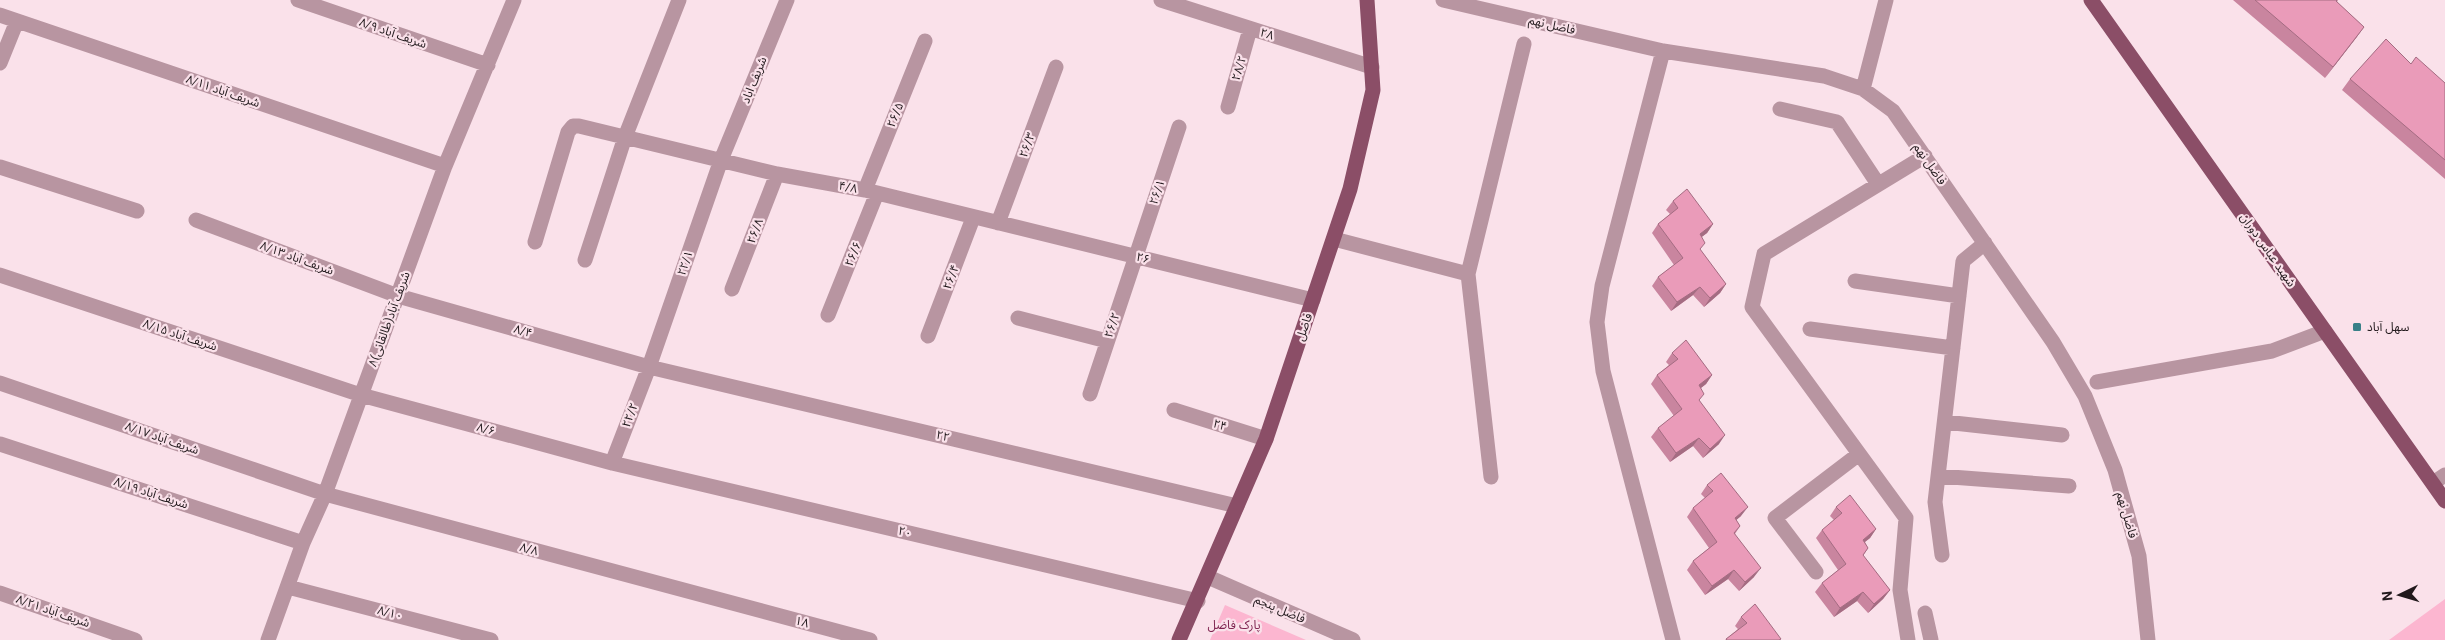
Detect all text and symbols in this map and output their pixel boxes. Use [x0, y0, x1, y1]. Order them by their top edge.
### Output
street label: فاضل نهم [1527, 13, 1577, 39]
street label: شریف آباد ۸/۹ [357, 15, 429, 51]
street label: ۲۸ [1258, 25, 1276, 43]
street label: ۲۸/۲ [1229, 54, 1249, 82]
street label: شریف اباد [738, 55, 770, 105]
street label: شریف آباد ۸/۱۱ [184, 72, 262, 110]
street label: ۲۶/۵ [884, 101, 906, 129]
street label: ۲۶/۳ [1016, 130, 1038, 159]
street label: فاضل نهم [1909, 141, 1949, 189]
street label: ۴/۸ [837, 178, 859, 196]
street label: ۲۶/۱ [1146, 178, 1168, 206]
street label: شهید عباس دوران [2237, 210, 2299, 290]
street label: ۲۶/۸ [744, 216, 766, 245]
street label: شریف آباد ۸/۱۳ [258, 238, 336, 278]
street label: ۲۶/۶ [842, 240, 864, 268]
street label: ۲۲/۱ [674, 249, 696, 277]
street label: ۲۶ [1135, 250, 1151, 266]
street label: ۲۶/۴ [940, 263, 962, 291]
street label: ۸شریف آباد(طالقانی) [365, 270, 413, 368]
street label: ۲۶/۲ [1101, 311, 1123, 339]
street label: فاضل [1293, 311, 1315, 343]
street label: شریف آباد ۸/۱۵ [141, 316, 219, 354]
place label: سهل آباد [2367, 320, 2410, 334]
marker: سهل آباد [2351, 321, 2363, 333]
street label: ۸/۴ [512, 322, 534, 340]
street label: ۲۲/۲ [619, 401, 641, 429]
street label: ۲۴ [1211, 416, 1229, 434]
street label: شریف آباد ۸/۱۷ [123, 419, 201, 457]
street label: ۸/۶ [475, 420, 497, 438]
street label: ۲۲ [935, 428, 951, 444]
street label: شریف آباد ۸/۱۹ [112, 474, 190, 512]
street label: فاضل نهم [2112, 490, 2140, 540]
street label: ۲۰ [897, 524, 913, 540]
street label: ۸/۸ [518, 540, 540, 558]
north arrow [2375, 570, 2425, 620]
text: N [2379, 591, 2395, 602]
street label: شریف آباد ۸/۲۱ [14, 592, 92, 630]
street label: فاضل پنجم [1252, 592, 1307, 628]
street label: ۸/۱۰ [376, 603, 404, 623]
street label: ۱۸ [794, 613, 811, 631]
park label: پارک فاضل [1208, 618, 1261, 633]

